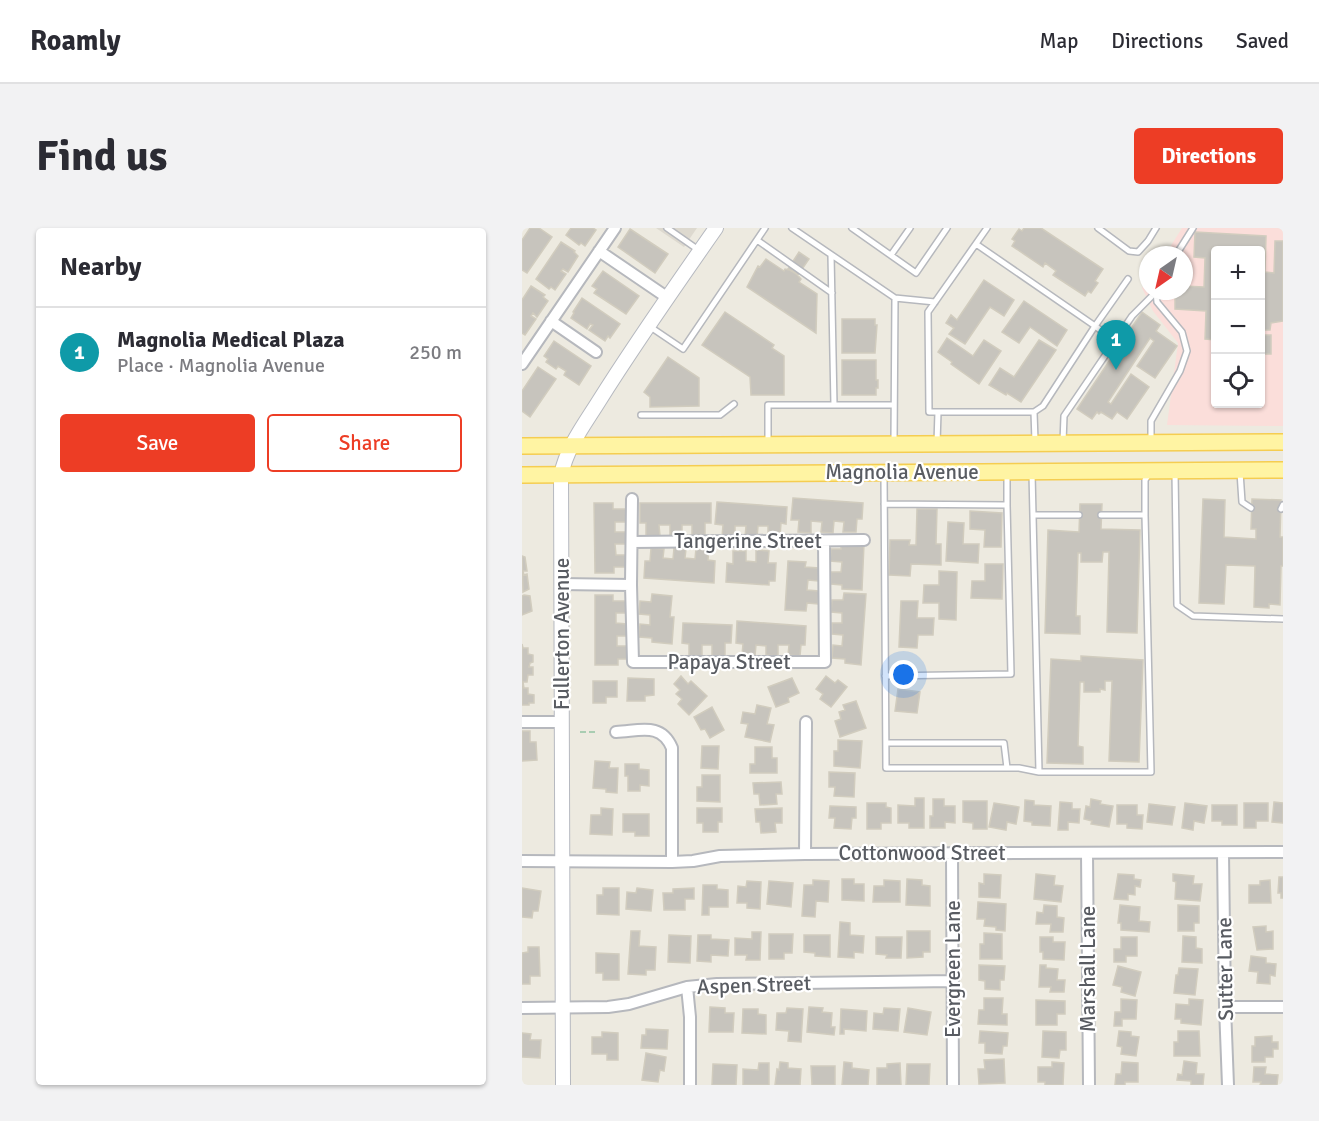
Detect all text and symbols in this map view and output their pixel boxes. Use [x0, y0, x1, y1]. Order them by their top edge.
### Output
text: Roamly [30, 24, 121, 58]
text: Map [1040, 28, 1078, 54]
text: Directions [1111, 28, 1203, 54]
text: Saved [1236, 28, 1289, 54]
button: Directions [1134, 128, 1283, 184]
text: Find us [36, 131, 167, 182]
north arrow [1139, 246, 1193, 300]
map controls [1211, 246, 1265, 408]
button: + [1211, 246, 1265, 300]
text: Nearby [60, 251, 141, 283]
button: − [1211, 300, 1265, 354]
pin: 1 [1096, 320, 1136, 370]
text: Magnolia Medical Plaza [117, 326, 345, 353]
text: 1 [74, 340, 85, 365]
text: 250 m [409, 340, 462, 365]
text: Place · Magnolia Avenue [117, 353, 325, 378]
button: locate [1211, 354, 1265, 408]
button: Save [60, 414, 255, 472]
button: Share [267, 414, 462, 472]
street label: Magnolia Avenue [825, 459, 979, 485]
street label: Tangerine Street [674, 528, 822, 554]
street label: Fullerton Avenue [549, 558, 575, 710]
street label: Papaya Street [667, 649, 791, 675]
your location [889, 660, 918, 689]
street label: Cottonwood Street [838, 840, 1006, 866]
street label: Evergreen Lane [940, 900, 966, 1038]
street label: Marshall Lane [1075, 906, 1101, 1032]
street label: Sutter Lane [1211, 917, 1239, 1021]
street label: Aspen Street [696, 970, 812, 1000]

